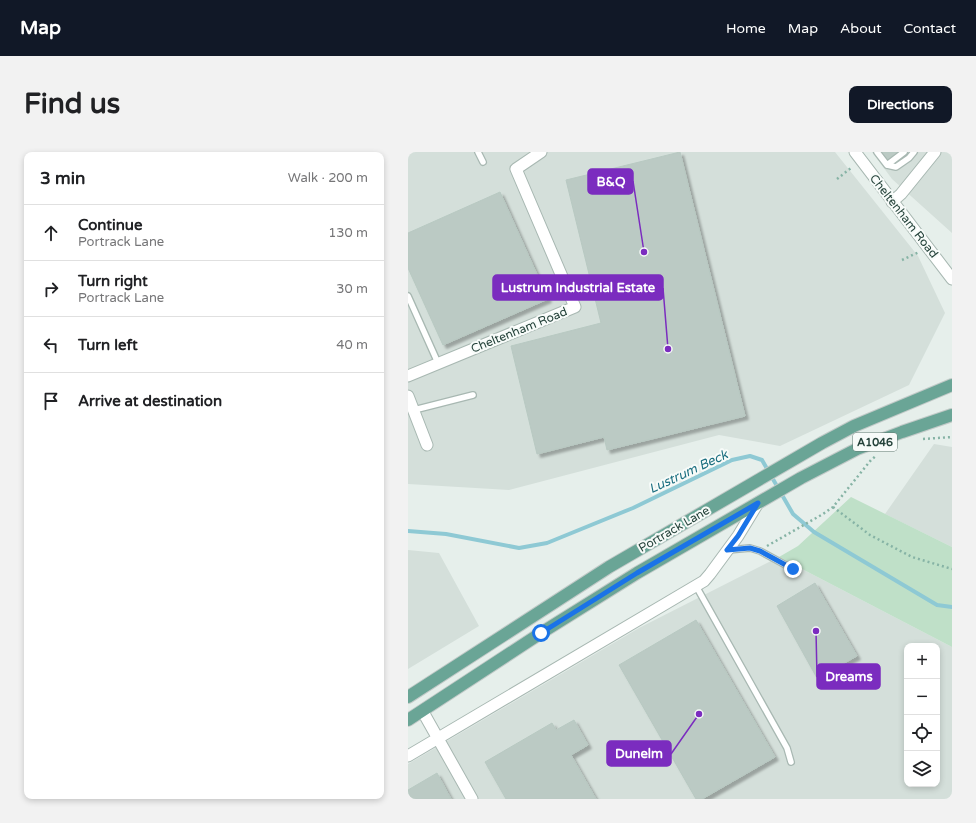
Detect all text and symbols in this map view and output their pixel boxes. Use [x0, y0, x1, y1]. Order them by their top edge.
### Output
text: Map [20, 17, 61, 39]
text: Home [726, 20, 766, 37]
text: Map [788, 20, 818, 37]
text: About [840, 20, 882, 37]
text: Contact [904, 20, 956, 37]
button: Directions [849, 86, 952, 123]
text: Find us [24, 87, 120, 121]
text: 3 min [40, 168, 85, 189]
callout: B&Q [588, 169, 633, 194]
text: Walk · 200 m [288, 170, 368, 186]
street label: Cheltenham Road [867, 171, 941, 261]
text: B&Q [596, 174, 626, 190]
text: Continue [78, 216, 142, 234]
icon: ahead [40, 222, 62, 244]
text: 130 m [328, 225, 368, 241]
text: Portrack Lane [78, 234, 164, 250]
text: Turn right [78, 272, 148, 290]
callout: Lustrum Industrial Estate [493, 275, 663, 300]
icon: right [40, 278, 62, 300]
text: Lustrum Industrial Estate [501, 280, 656, 296]
text: 30 m [336, 281, 368, 297]
text: Portrack Lane [78, 290, 164, 306]
street label: Cheltenham Road [469, 304, 569, 356]
icon: left [40, 334, 62, 356]
text: Turn left [78, 336, 138, 354]
text: 40 m [336, 337, 368, 353]
icon: arrive [40, 390, 62, 412]
text: Arrive at destination [78, 392, 222, 410]
road number: A1046 [853, 433, 897, 451]
water label: Lustrum Beck [646, 446, 731, 497]
street label: Portrack Lane [636, 503, 712, 555]
route end [784, 560, 802, 578]
route start [532, 624, 550, 642]
map controls [904, 643, 940, 787]
button: + [904, 643, 940, 679]
callout: Dreams [817, 664, 880, 689]
text: Dreams [825, 669, 873, 685]
button: − [904, 679, 940, 715]
button: locate [904, 715, 940, 751]
callout: Dunelm [607, 741, 671, 766]
text: Dunelm [615, 746, 663, 762]
button: layers [904, 751, 940, 787]

